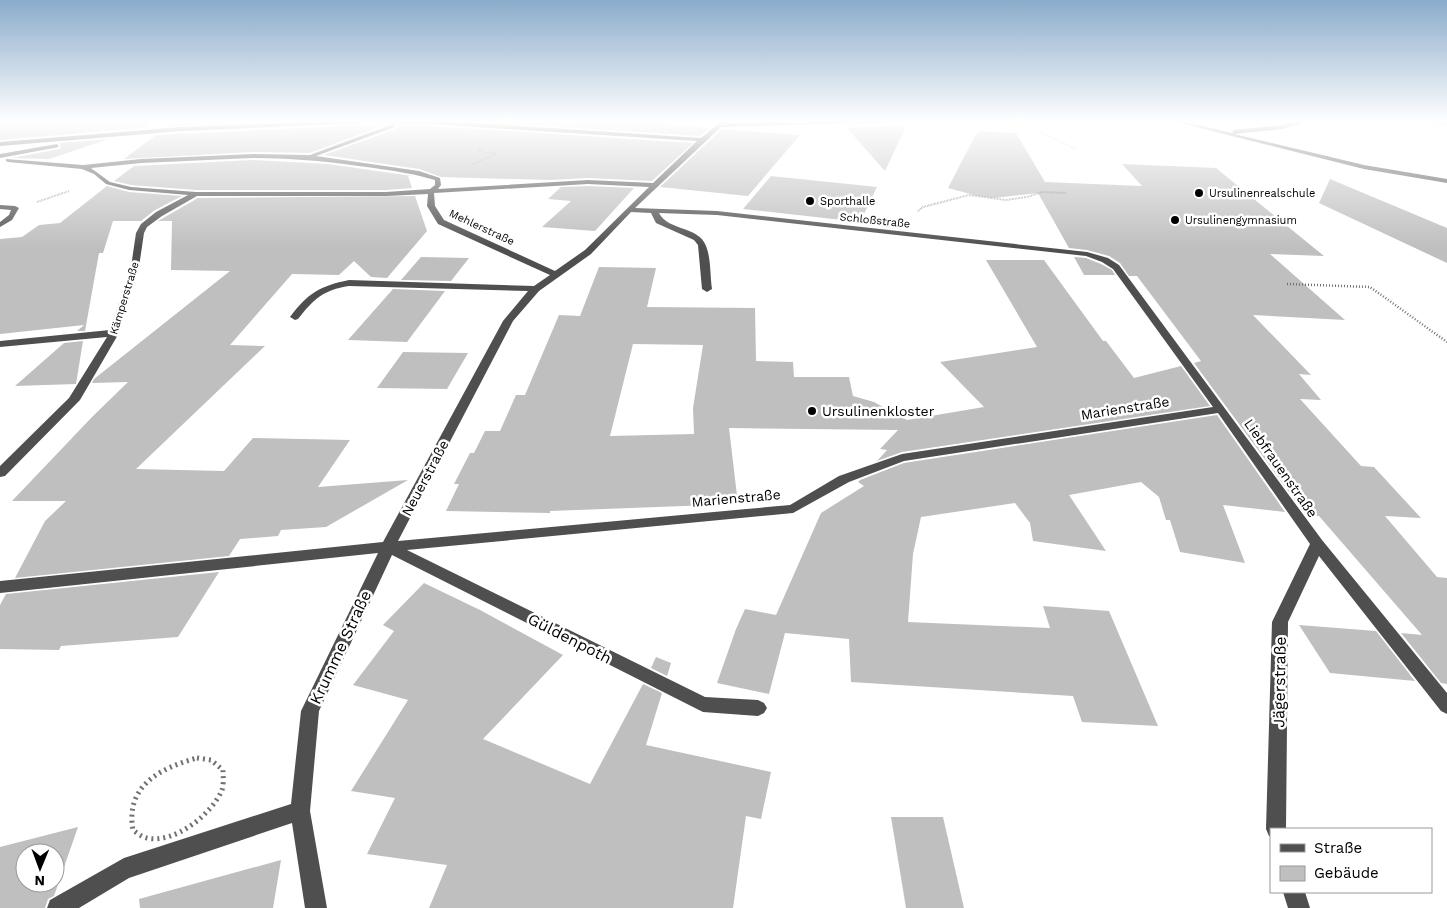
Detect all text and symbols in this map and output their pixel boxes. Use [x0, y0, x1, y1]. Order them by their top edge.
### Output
marker: Ursulinenrealschule [1193, 187, 1205, 199]
place label: Ursulinenrealschule [1209, 187, 1315, 200]
marker: Sporthalle [804, 195, 816, 207]
place label: Sporthalle [820, 195, 875, 208]
street label: Mehlerstraße [447, 207, 517, 248]
street label: Schloßstraße [839, 210, 911, 231]
marker: Ursulinengymnasium [1169, 214, 1181, 226]
place label: Ursulinengymnasium [1185, 214, 1297, 227]
street label: Kämperstraße [107, 260, 142, 336]
street label: Marienstraße [1080, 393, 1170, 423]
place label: Ursulinenkloster [822, 403, 935, 419]
marker: Ursulinenkloster [806, 405, 818, 417]
street label: Liebfrauenstraße [1241, 416, 1321, 520]
street label: Neuerstraße [398, 437, 452, 519]
street label: Marienstraße [691, 486, 781, 510]
street label: Krumme Straße [306, 587, 375, 707]
street label: Güldenpoth [525, 609, 615, 668]
street label: Jägerstraße [1269, 636, 1290, 728]
legend [1270, 828, 1432, 893]
text: Straße [1314, 839, 1362, 857]
north arrow [15, 843, 65, 893]
text: Gebäude [1314, 864, 1379, 882]
text: N [34, 873, 45, 889]

